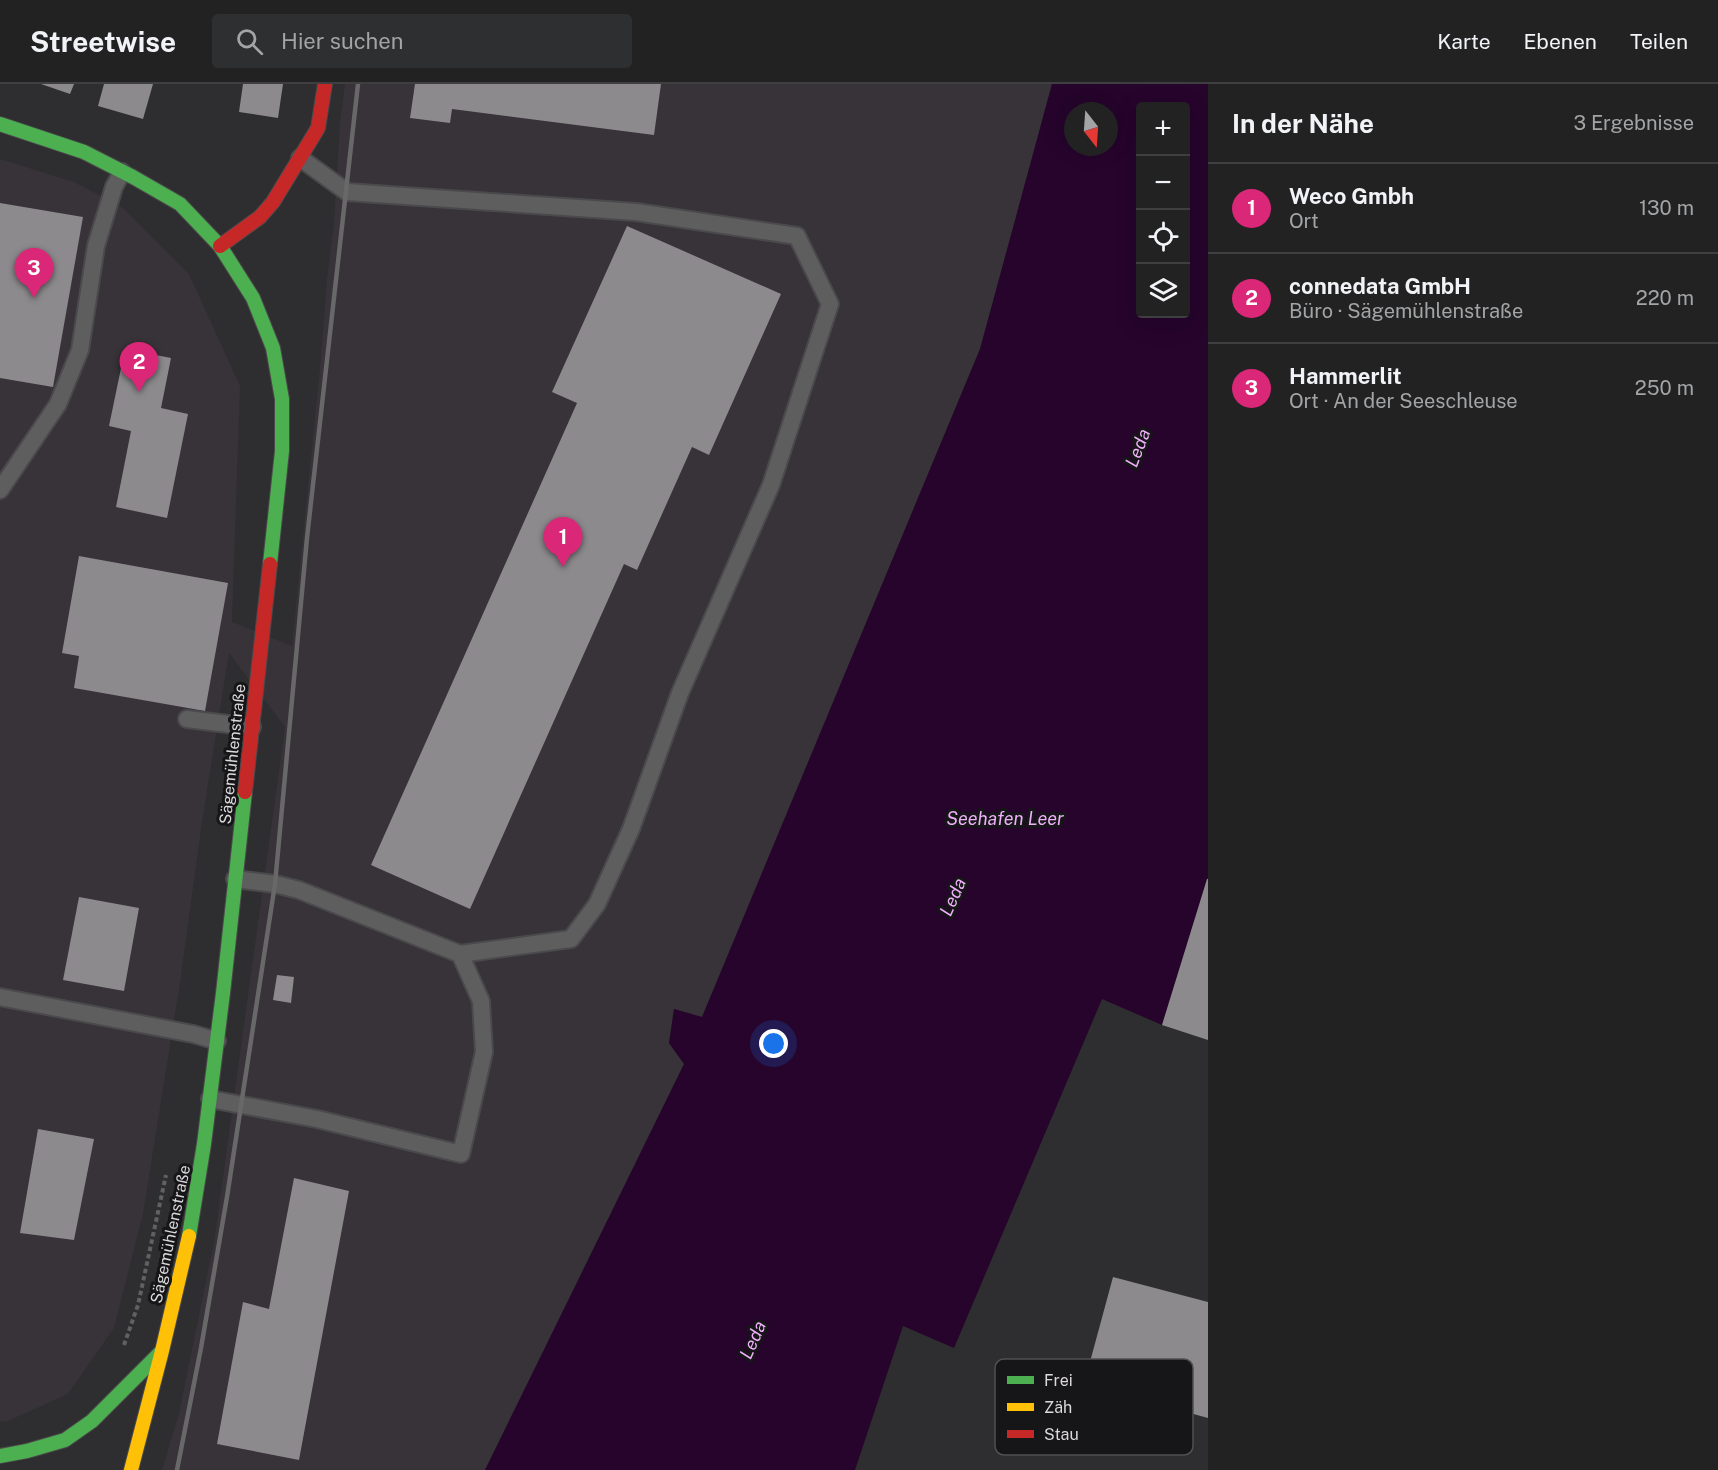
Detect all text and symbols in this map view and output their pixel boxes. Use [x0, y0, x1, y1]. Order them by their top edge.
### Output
search box [212, 14, 632, 68]
text: Streetwise [30, 25, 176, 58]
icon: search [233, 25, 266, 58]
text: Hier suchen [281, 28, 403, 54]
text: Karte [1437, 29, 1491, 54]
text: Ebenen [1524, 29, 1597, 54]
text: Teilen [1630, 29, 1688, 54]
north arrow [1064, 102, 1118, 156]
map controls [1136, 102, 1190, 318]
button: + [1136, 102, 1190, 156]
text: In der Nähe [1232, 108, 1374, 139]
text: 3 Ergebnisse [1573, 111, 1694, 135]
button: − [1136, 156, 1190, 210]
text: Weco Gmbh [1289, 183, 1414, 209]
text: 1 [1247, 196, 1256, 220]
text: 130 m [1639, 196, 1694, 220]
text: Ort [1289, 209, 1319, 233]
button: locate [1136, 210, 1190, 264]
pin: 3 [15, 248, 54, 298]
button: layers [1136, 264, 1190, 318]
text: connedata GmbH [1289, 273, 1471, 299]
text: 2 [1245, 286, 1258, 310]
text: 220 m [1636, 286, 1694, 310]
text: Büro · Sägemühlenstraße [1289, 299, 1523, 323]
pin: 2 [120, 342, 158, 392]
text: Hammerlit [1289, 363, 1402, 389]
text: 3 [1245, 376, 1258, 400]
text: 250 m [1635, 376, 1694, 400]
text: Ort · An der Seeschleuse [1289, 389, 1518, 413]
water label: Leda [1121, 426, 1154, 470]
pin: 1 [544, 518, 582, 567]
street label: Sägemühlenstraße [216, 683, 249, 825]
water label: Seehafen Leer [946, 808, 1064, 829]
water label: Leda [935, 875, 970, 919]
your location [759, 1029, 788, 1058]
street label: Sägemühlenstraße [147, 1163, 194, 1305]
water label: Leda [735, 1318, 770, 1362]
legend [995, 1359, 1193, 1455]
text: Frei [1044, 1371, 1073, 1390]
text: Zäh [1044, 1398, 1072, 1417]
text: Stau [1044, 1425, 1079, 1444]

